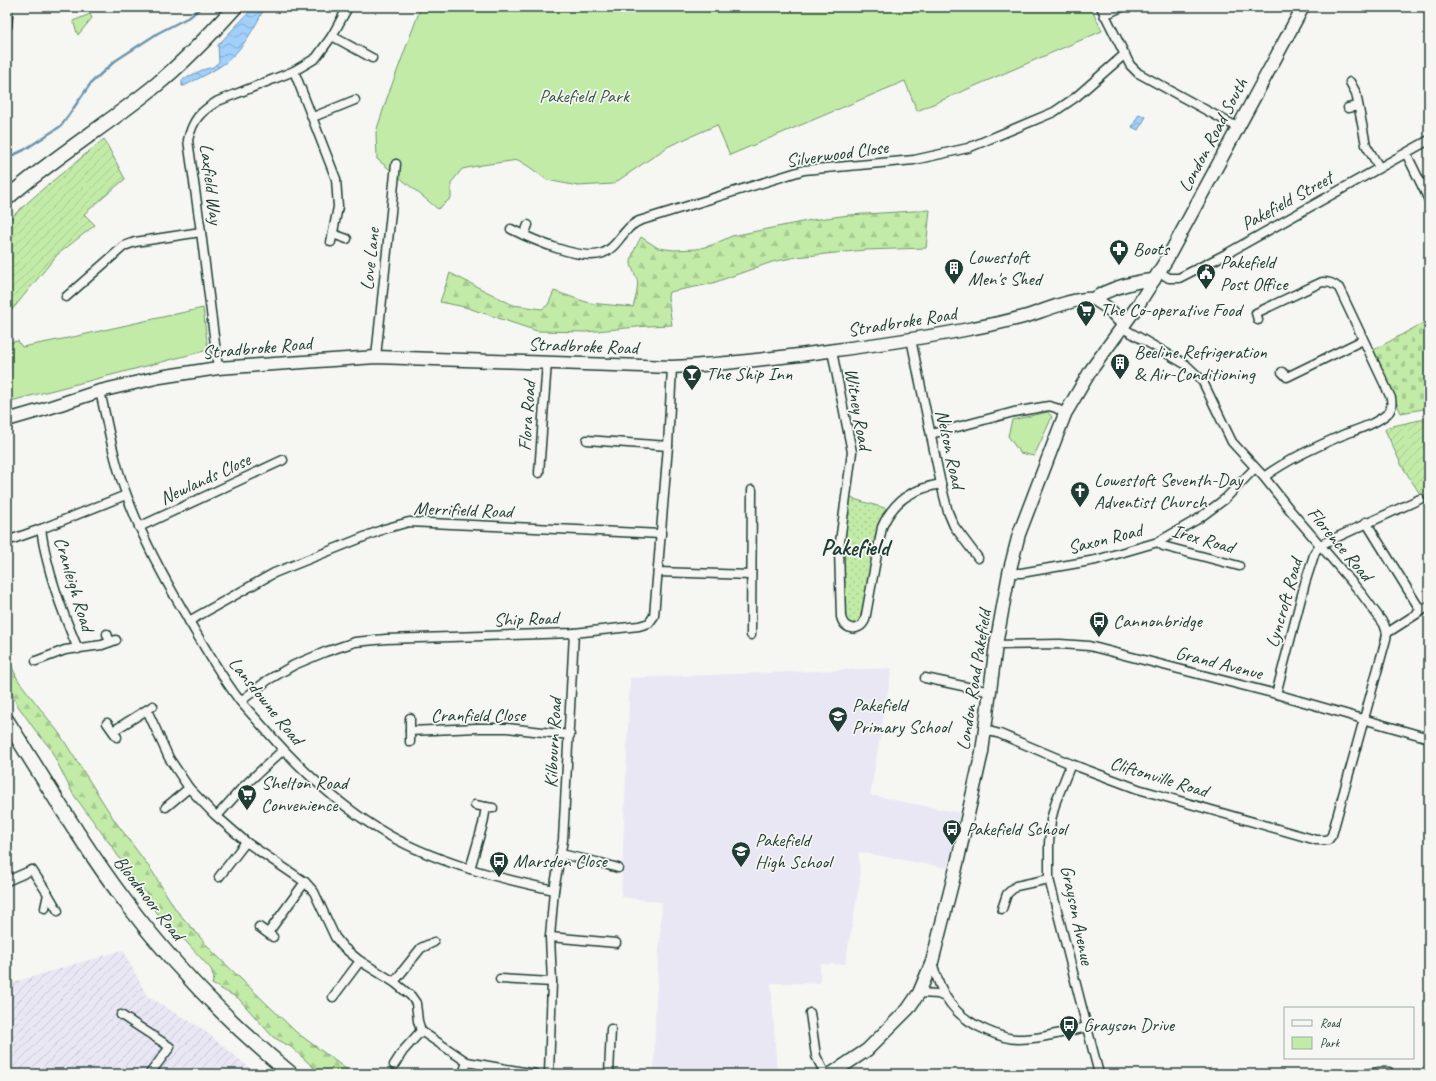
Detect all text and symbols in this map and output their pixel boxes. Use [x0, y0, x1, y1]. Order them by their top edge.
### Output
street label: London Road South [1173, 74, 1253, 196]
park label: Pakefield Park [539, 84, 630, 108]
street label: Silverwood Close [785, 135, 891, 173]
street label: Laxfield Way [194, 142, 228, 227]
street label: Pakefield Street [1237, 165, 1339, 236]
street label: Love Lane [355, 225, 385, 291]
place label: Boots [1133, 237, 1171, 261]
pharmacy icon: Boots [1108, 238, 1130, 266]
place label: Lowestoft Men's Shed [968, 245, 1044, 291]
place label: Pakefield Post Office [1220, 250, 1289, 296]
building icon: Lowestoft Men's Shed [943, 257, 965, 285]
public building icon: Pakefield Post Office [1195, 262, 1217, 290]
place label: The Co-operative Food [1100, 298, 1245, 322]
supermarket icon: The Co-operative Food [1075, 299, 1097, 327]
street label: Stradbroke Road [846, 301, 962, 342]
street label: Stradbroke Road [201, 331, 316, 365]
street label: Stradbroke Road [528, 332, 642, 360]
place label: Beeline Refrigeration & Air-Conditioning [1134, 340, 1267, 386]
building icon: Beeline Refrigeration & Air-Conditioning [1109, 352, 1131, 380]
place label: The Ship Inn [706, 362, 793, 386]
bar icon: The Ship Inn [681, 363, 703, 391]
street label: Witney Road [839, 366, 878, 455]
street label: Flora Road [513, 378, 542, 452]
street label: Nelson Road [930, 407, 971, 494]
street label: Newlands Close [156, 447, 256, 510]
place label: Lowestoft Seventh-Day Adventist Church [1094, 468, 1244, 514]
church icon: Lowestoft Seventh-Day Adventist Church [1069, 480, 1091, 508]
street label: Merrifield Road [413, 496, 516, 524]
street label: Florence Road [1302, 502, 1380, 589]
street label: Saxon Road [1065, 518, 1147, 560]
street label: Irex Road [1169, 519, 1239, 560]
district label: Pakefield [821, 533, 893, 562]
street label: Cranleigh Road [48, 534, 100, 636]
street label: Lyncroft Road [1260, 553, 1309, 650]
street label: London Road Pakefield [951, 605, 998, 752]
street label: Ship Road [493, 606, 562, 632]
place label: Cannonbridge [1113, 609, 1203, 633]
bus stop icon: Cannonbridge [1088, 610, 1110, 638]
street label: Grand Avenue [1173, 641, 1267, 686]
street label: Lansdowne Road [223, 652, 310, 752]
place label: Pakefield Primary School [852, 693, 953, 739]
street label: Kilbourn Road [539, 694, 568, 789]
street label: Cranfield Close [431, 703, 527, 727]
school or university icon: Pakefield Primary School [827, 705, 849, 733]
street label: Cliftonville Road [1107, 751, 1213, 804]
place label: Shelton Road Convenience [261, 771, 351, 817]
supermarket icon: Shelton Road Convenience [236, 783, 258, 811]
place label: Pakefield School [966, 817, 1070, 841]
bus stop icon: Pakefield School [941, 818, 963, 846]
place label: Pakefield High School [755, 828, 835, 874]
school or university icon: Pakefield High School [730, 840, 752, 868]
place label: Marsden Close [513, 849, 608, 873]
bus stop icon: Marsden Close [488, 850, 510, 878]
street label: Bloodmoor Road [108, 851, 192, 948]
street label: Grayson Avenue [1055, 863, 1100, 969]
legend [1284, 1007, 1414, 1059]
place label: Grayson Drive [1083, 1013, 1176, 1037]
bus stop icon: Grayson Drive [1058, 1014, 1080, 1042]
text: Road [1320, 1015, 1342, 1031]
text: Park [1320, 1035, 1341, 1051]

